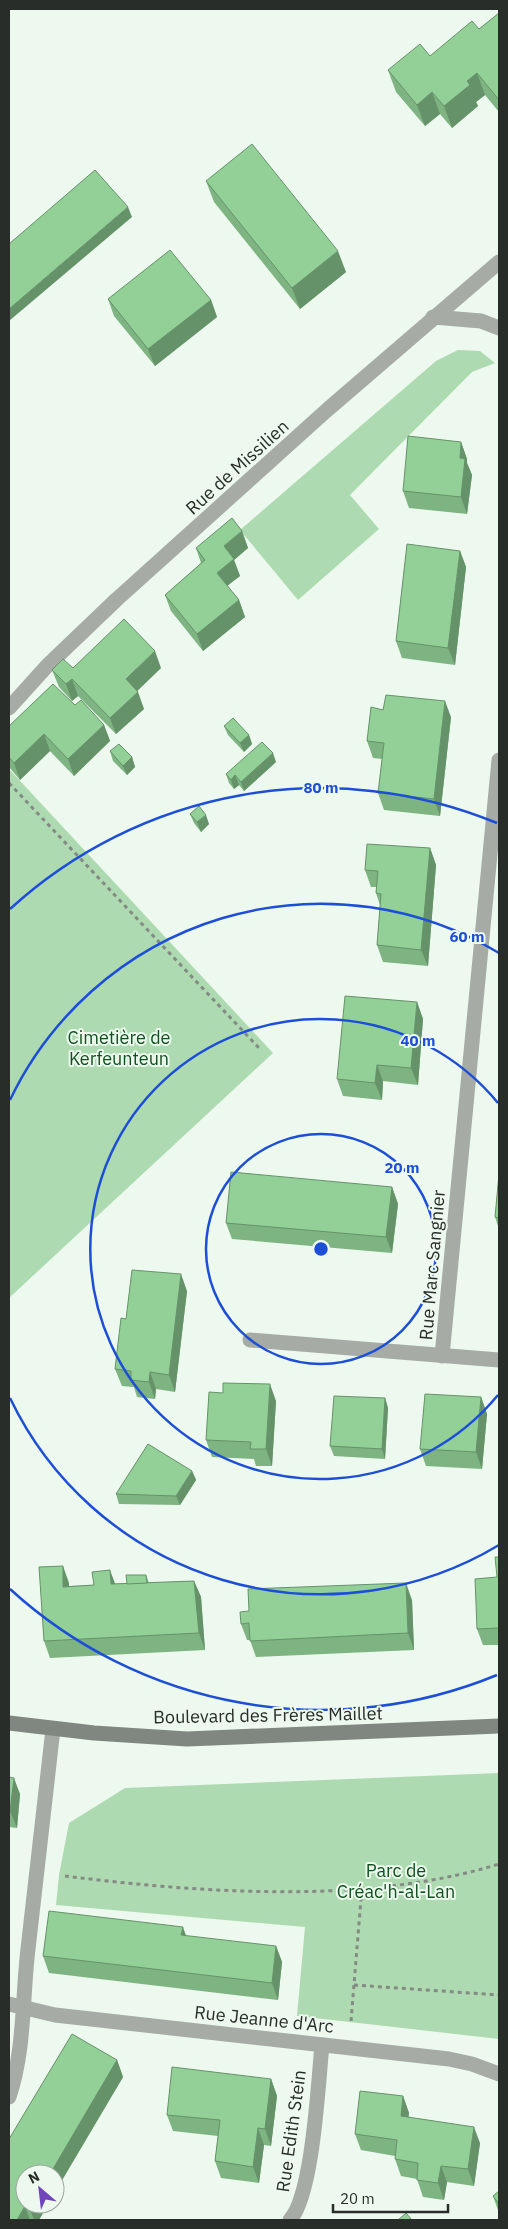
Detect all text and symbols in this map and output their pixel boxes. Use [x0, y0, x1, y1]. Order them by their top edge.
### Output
street label: Rue de Missilien [181, 415, 293, 519]
text: 80 m [304, 778, 338, 797]
text: 60 m [450, 927, 484, 946]
park label: Cimetière de Kerfeunteun [68, 1026, 171, 1070]
text: 40 m [401, 1031, 435, 1050]
text: 20 m [385, 1158, 419, 1177]
street label: Rue Marc Sangnier [414, 1188, 450, 1341]
centre of rings [312, 1240, 330, 1258]
street label: Boulevard des Frères Maillet [153, 1701, 383, 1729]
park label: Parc de Créac'h-al-Lan [337, 1859, 455, 1903]
street label: Rue Jeanne d'Arc [193, 2000, 335, 2038]
street label: Rue Edith Stein [271, 2068, 311, 2194]
north arrow [15, 2164, 65, 2214]
text: N [25, 2167, 43, 2188]
scale bar [333, 2182, 448, 2214]
text: 20 m [340, 2189, 375, 2208]

